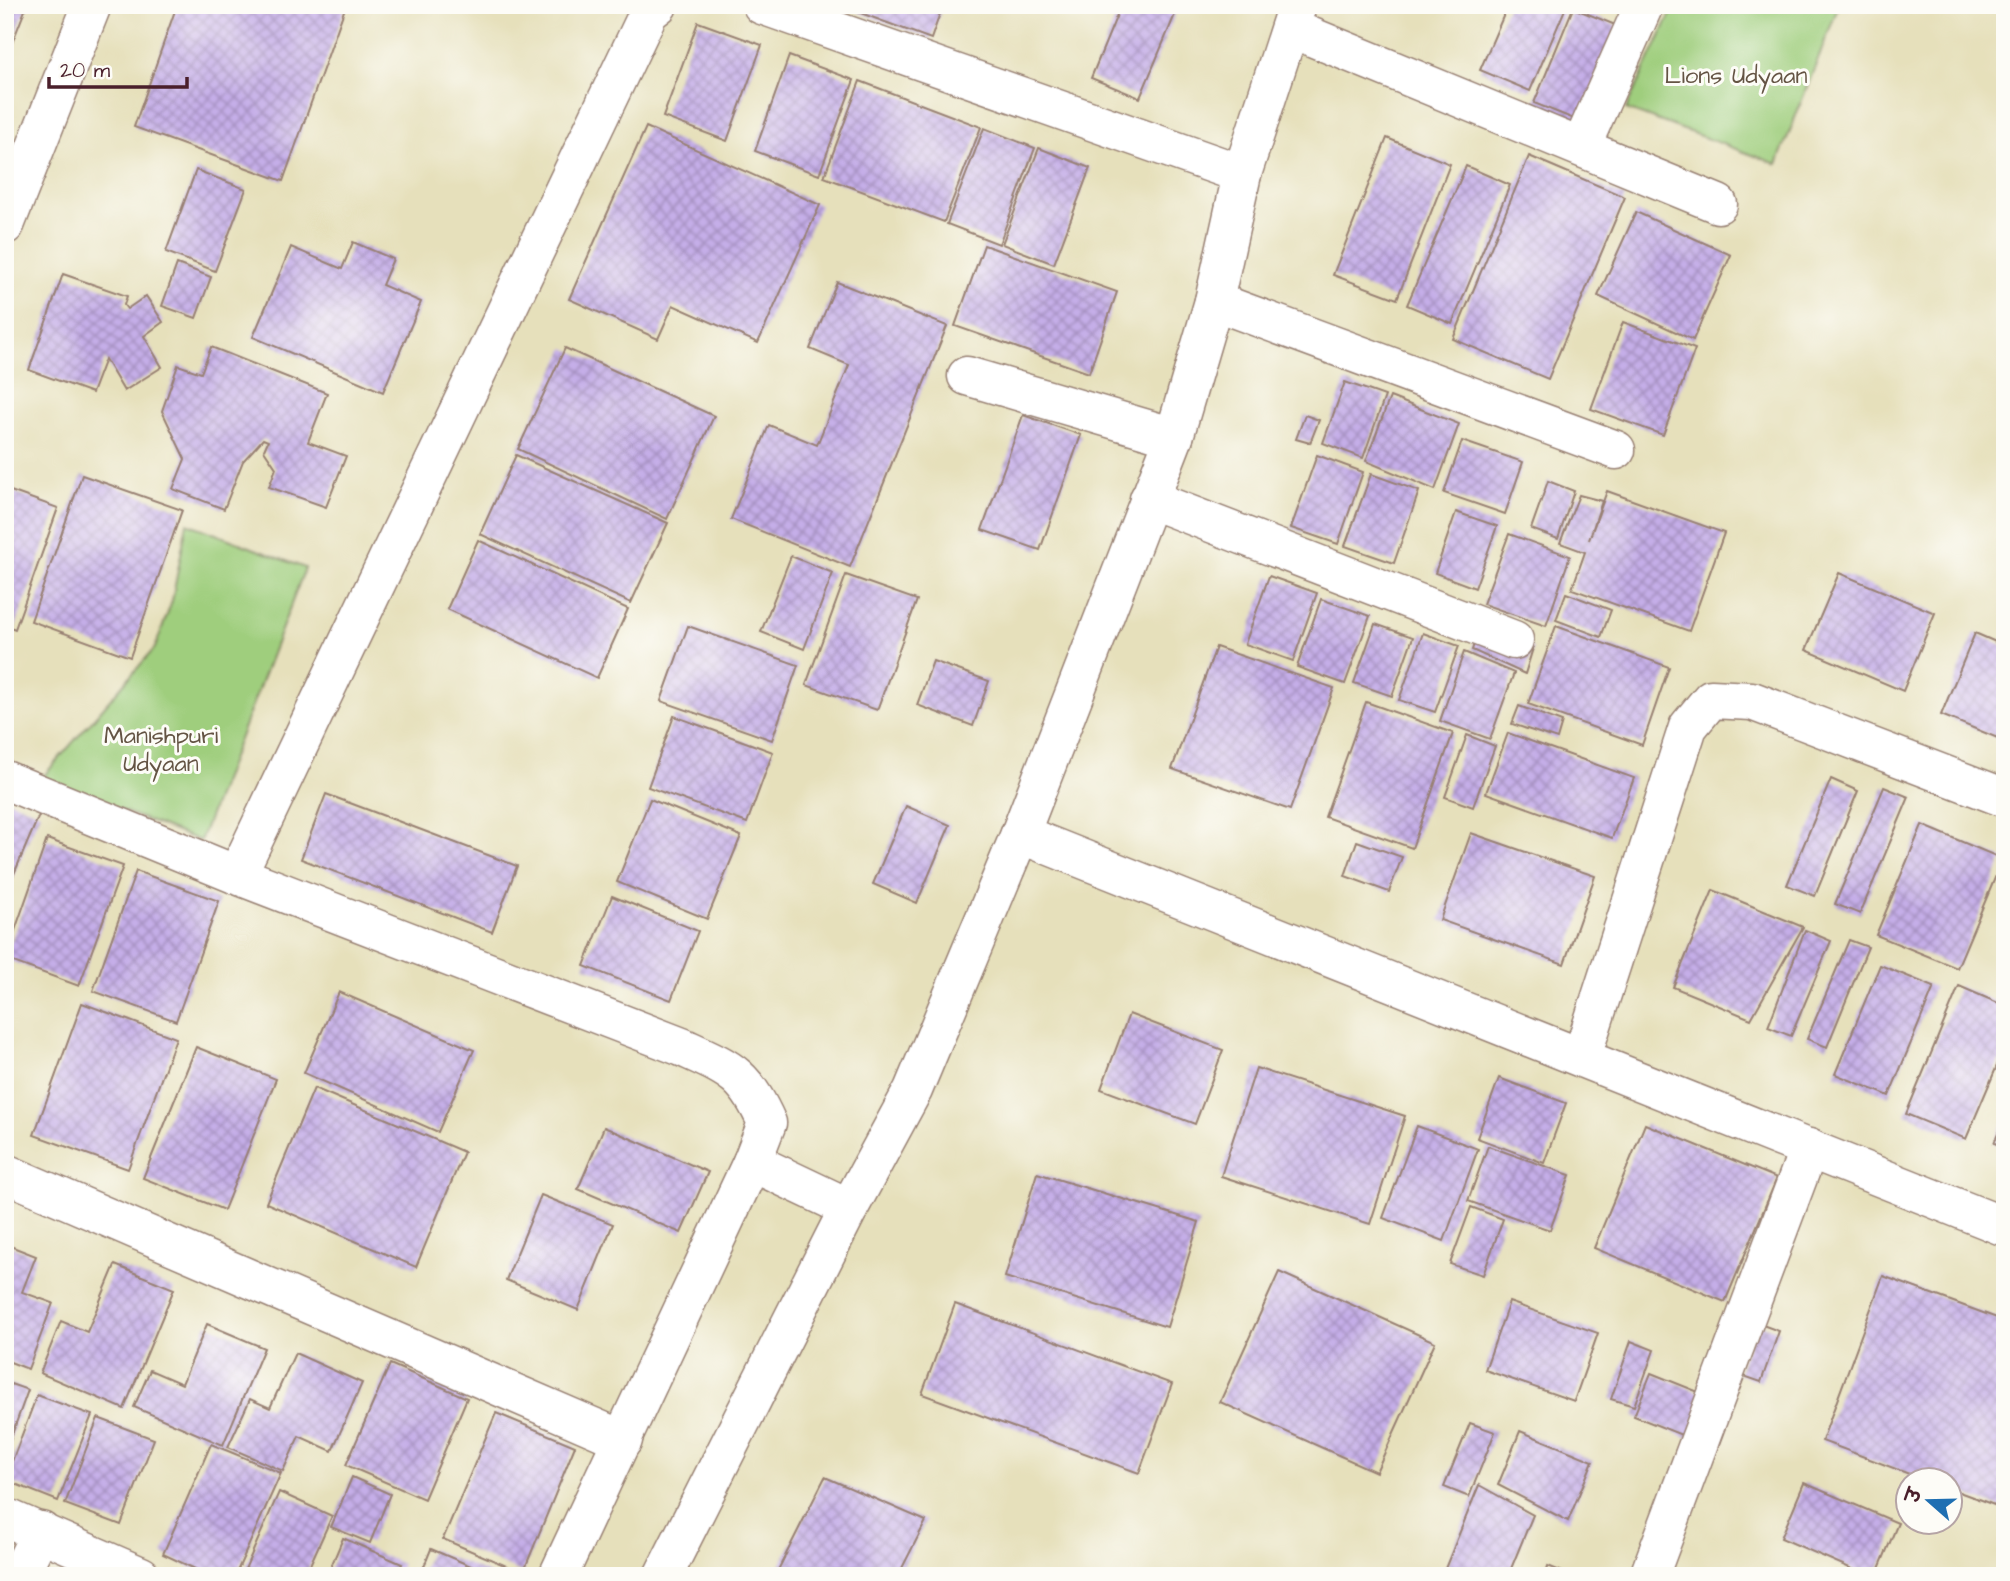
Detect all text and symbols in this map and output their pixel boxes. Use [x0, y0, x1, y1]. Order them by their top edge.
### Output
scale bar [49, 46, 187, 90]
text: 20 m [60, 56, 111, 85]
park label: Lions Udyaan [1665, 59, 1807, 94]
park label: Manishpuri Udyaan [104, 719, 218, 782]
north arrow [1895, 1466, 1965, 1536]
text: उ [1899, 1483, 1930, 1508]

